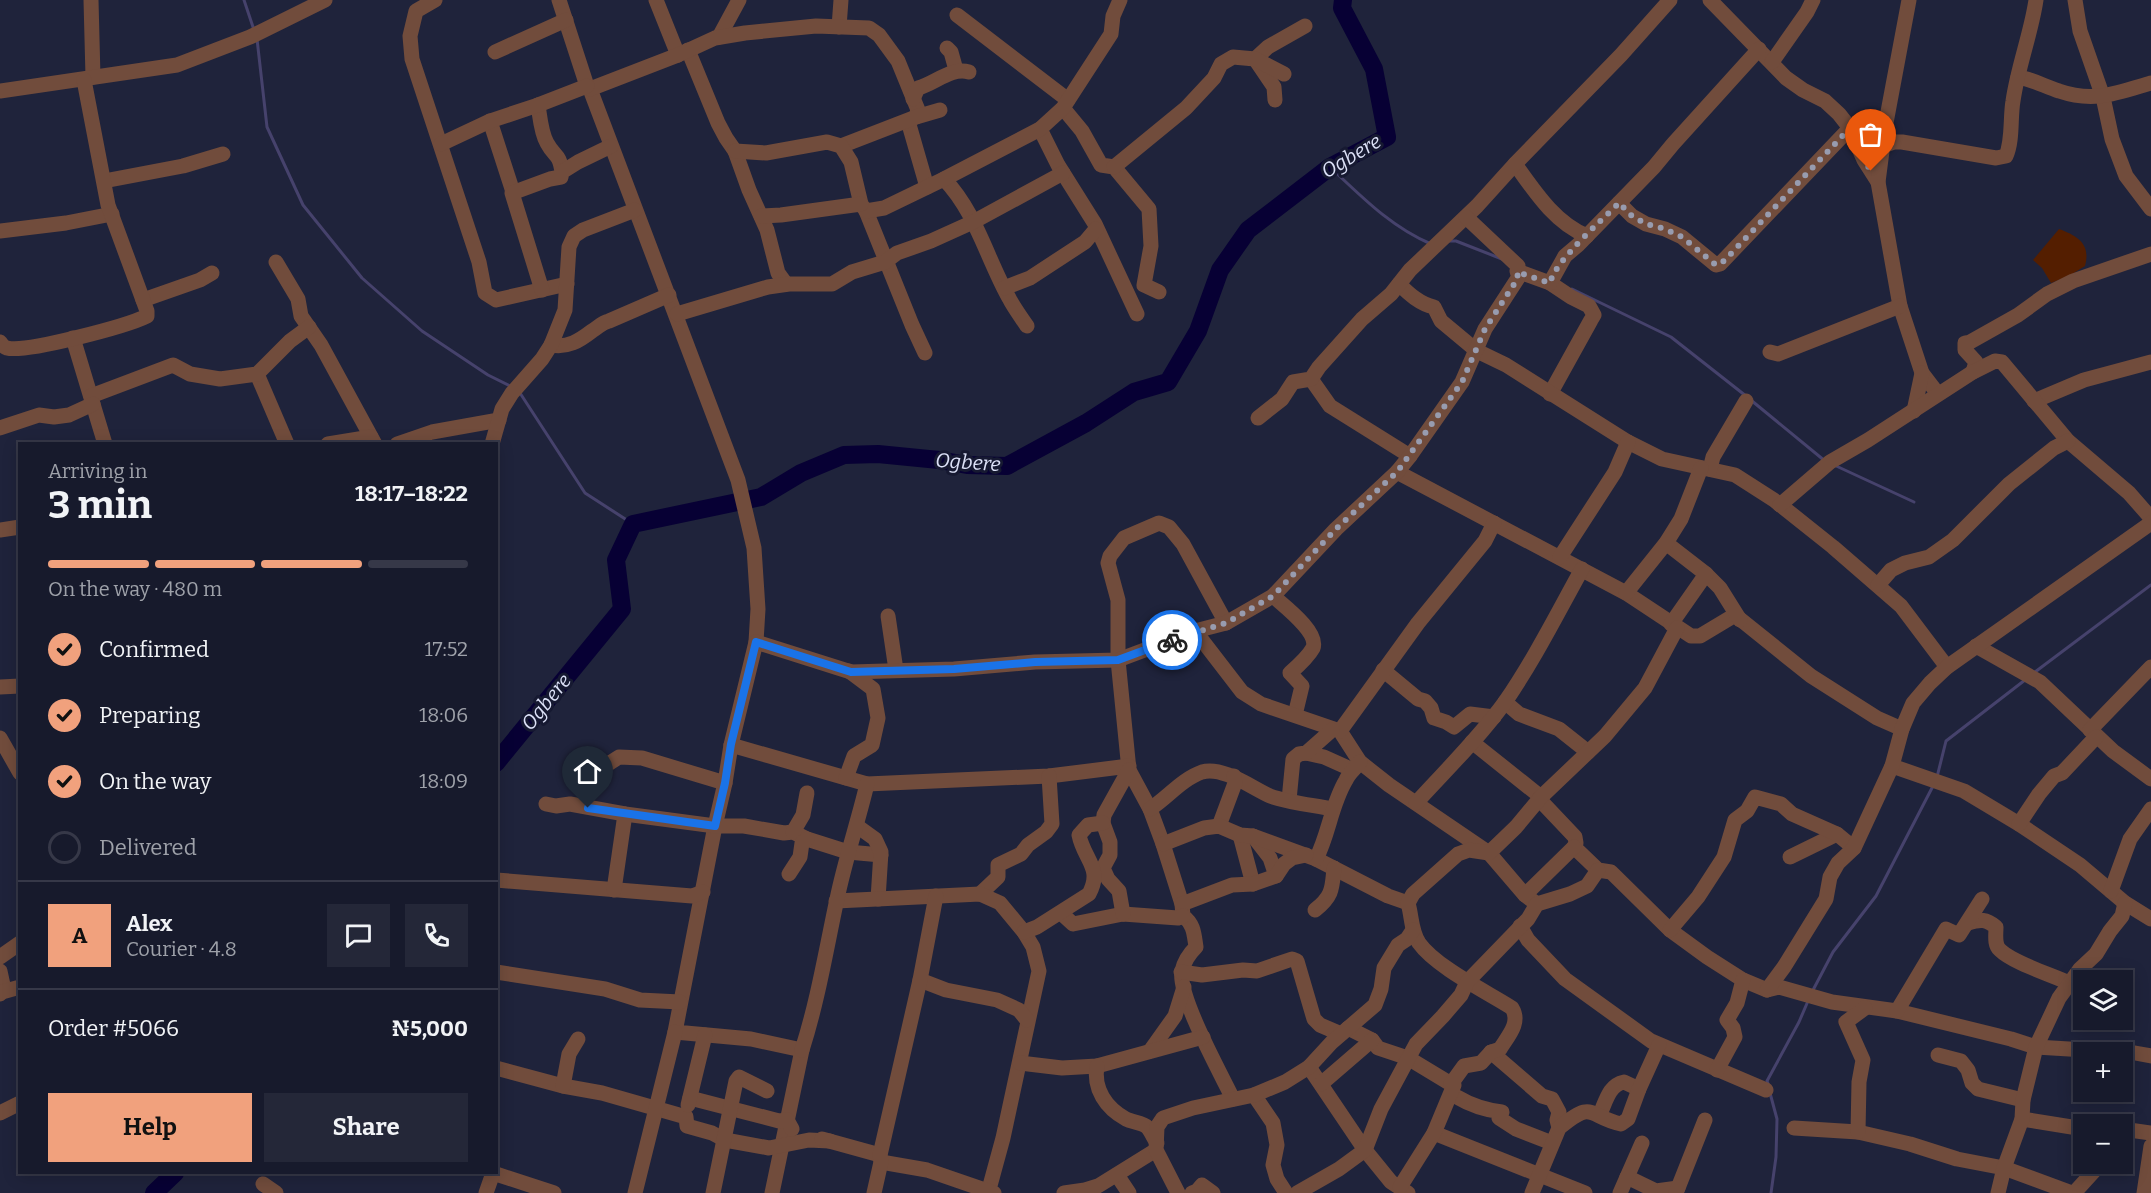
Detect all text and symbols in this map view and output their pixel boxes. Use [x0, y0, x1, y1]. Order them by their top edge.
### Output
pin [1845, 109, 1896, 171]
icon: bag [1854, 118, 1887, 151]
water label: Ogbere [1317, 129, 1385, 183]
water label: Ogbere [935, 448, 1001, 476]
text: Arriving in [48, 459, 147, 483]
text: 18:17–18:22 [355, 480, 468, 507]
text: 3 min [48, 482, 152, 528]
text: On the way · 480 m [48, 577, 222, 601]
courier [1142, 610, 1202, 670]
icon: bike [1156, 624, 1189, 657]
icon: check [48, 633, 81, 666]
text: Confirmed [99, 636, 209, 663]
text: 17:52 [425, 637, 468, 661]
water label: Ogbere [516, 669, 576, 735]
icon: check [48, 699, 81, 732]
text: Preparing [99, 702, 201, 729]
text: 18:06 [419, 703, 468, 727]
pin [562, 746, 613, 808]
icon: home [571, 755, 604, 788]
icon: check [48, 765, 81, 798]
text: On the way [99, 768, 211, 795]
text: 18:09 [419, 769, 468, 793]
text: Delivered [99, 834, 197, 861]
button: chat [327, 904, 390, 967]
button: phone [405, 904, 468, 967]
text: Alex [126, 910, 172, 937]
text: A [72, 922, 87, 949]
text: Courier · 4.8 [126, 937, 237, 961]
map controls [2073, 970, 2133, 1174]
button: layers [2073, 970, 2133, 1030]
text: Order #5066 [48, 1015, 179, 1042]
text: ₦5,000 [392, 1015, 468, 1042]
button: + [2073, 1042, 2133, 1102]
button: Help [48, 1093, 252, 1162]
button: Share [264, 1093, 468, 1162]
button: − [2073, 1114, 2133, 1174]

